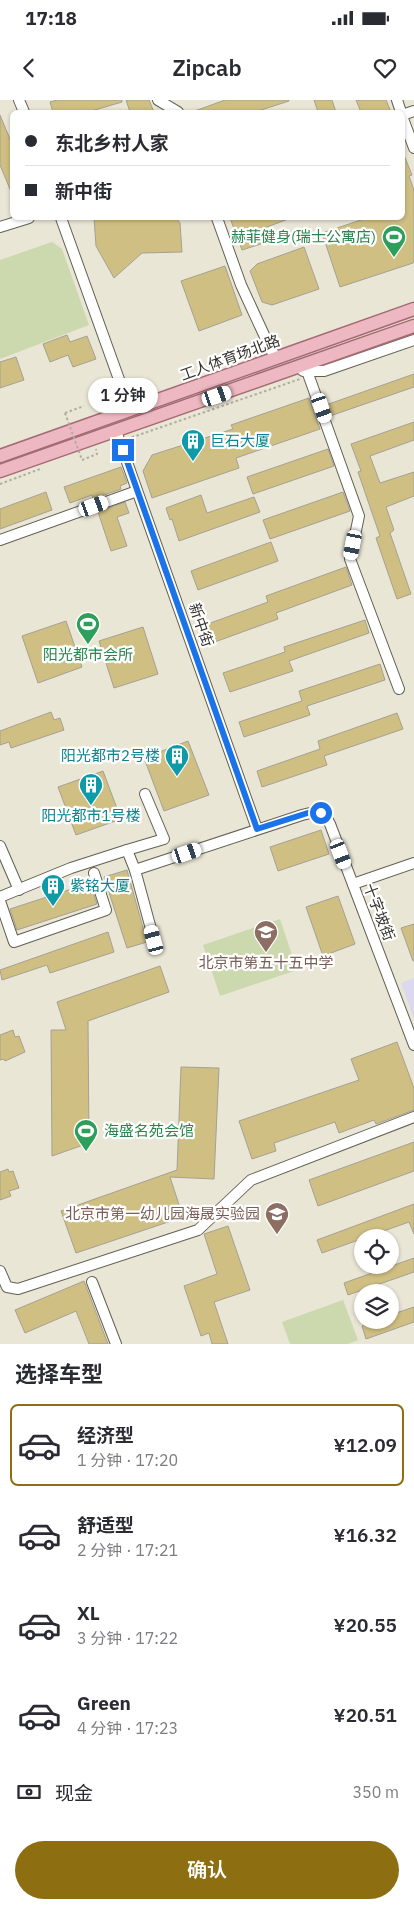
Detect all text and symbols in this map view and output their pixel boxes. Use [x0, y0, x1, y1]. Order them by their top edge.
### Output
text: 17:18 [25, 6, 77, 30]
text: Zipcab [172, 53, 242, 82]
icon: back [15, 54, 43, 82]
icon: heart [371, 54, 399, 82]
text: 东北乡村人家 [55, 131, 169, 155]
text: 新中街 [55, 179, 112, 203]
sports icon: 赫菲健身(瑞士公寓店) [381, 224, 407, 258]
place label: 赫菲健身(瑞士公寓店) [231, 227, 376, 246]
street label: 工人体育场北路 [177, 331, 282, 384]
callout: 1 分钟 [88, 378, 158, 412]
car [200, 384, 233, 408]
text: 1 分钟 [100, 385, 146, 405]
car [310, 391, 333, 425]
building icon: 巨石大厦 [180, 428, 206, 462]
place label: 巨石大厦 [210, 431, 270, 450]
route end [112, 439, 134, 461]
car [77, 494, 110, 518]
car [342, 529, 363, 561]
street label: 新中街 [185, 600, 218, 649]
sports icon: 阳光都市会所 [75, 611, 101, 645]
place label: 阳光都市会所 [43, 645, 133, 664]
building icon: 阳光都市2号楼 [164, 743, 190, 777]
place label: 阳光都市2号楼 [61, 746, 160, 765]
building icon: 阳光都市1号楼 [78, 772, 104, 806]
route start [310, 802, 332, 824]
place label: 阳光都市1号楼 [41, 806, 141, 825]
car [328, 837, 353, 871]
car [170, 841, 203, 865]
building icon: 紫铭大厦 [40, 873, 66, 907]
place label: 紫铭大厦 [70, 876, 130, 895]
street label: 十字坡街 [360, 880, 399, 943]
school or university icon: 北京市第五十五中学 [253, 919, 279, 953]
car [142, 924, 165, 956]
place label: 北京市第五十五中学 [198, 953, 334, 972]
sports icon: 海盛名苑会馆 [73, 1118, 99, 1152]
place label: 海盛名苑会馆 [104, 1121, 194, 1140]
school or university icon: 北京市第一幼儿园海晟实验园 [264, 1201, 290, 1235]
place label: 北京市第一幼儿园海晟实验园 [65, 1204, 260, 1223]
map controls [354, 1229, 399, 1329]
button: locate [354, 1229, 399, 1274]
button: layers [354, 1284, 399, 1329]
text: 选择车型 [15, 1359, 103, 1388]
icon: car [17, 1423, 62, 1468]
text: 经济型 [77, 1423, 134, 1447]
text: ¥12.09 [334, 1433, 397, 1457]
text: 1 分钟 · 17:20 [77, 1450, 178, 1470]
icon: car [17, 1513, 62, 1558]
text: 舒适型 [77, 1513, 134, 1537]
text: ¥16.32 [334, 1523, 397, 1547]
text: 2 分钟 · 17:21 [77, 1540, 178, 1560]
text: XL [77, 1601, 100, 1625]
icon: car [17, 1603, 62, 1648]
text: ¥20.55 [334, 1613, 397, 1637]
text: 3 分钟 · 17:22 [77, 1628, 178, 1648]
text: Green [77, 1691, 131, 1715]
icon: car [17, 1693, 62, 1738]
text: ¥20.51 [334, 1703, 397, 1727]
text: 4 分钟 · 17:23 [77, 1718, 178, 1738]
icon: cash [15, 1778, 43, 1806]
text: 现金 [55, 1781, 93, 1805]
text: 350 m [352, 1782, 399, 1802]
button: 确认 [15, 1841, 399, 1899]

